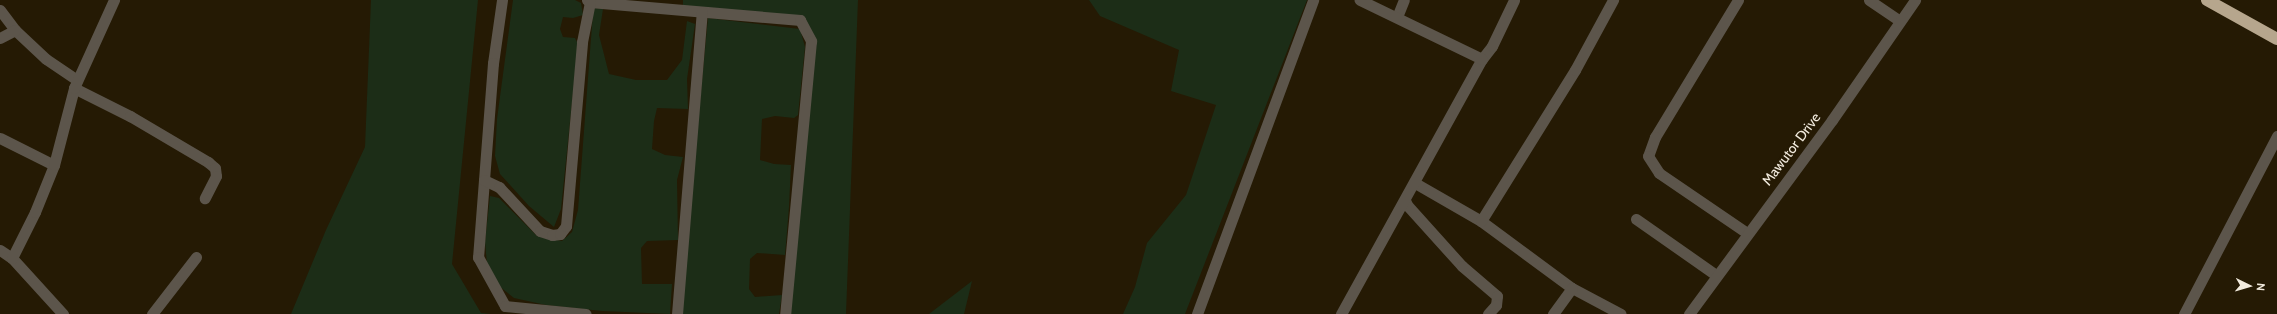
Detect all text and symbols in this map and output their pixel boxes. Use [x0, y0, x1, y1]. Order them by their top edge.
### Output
street label: Mawutor Drive [1758, 109, 1824, 189]
north arrow [2229, 266, 2269, 306]
text: N [2254, 283, 2268, 292]

